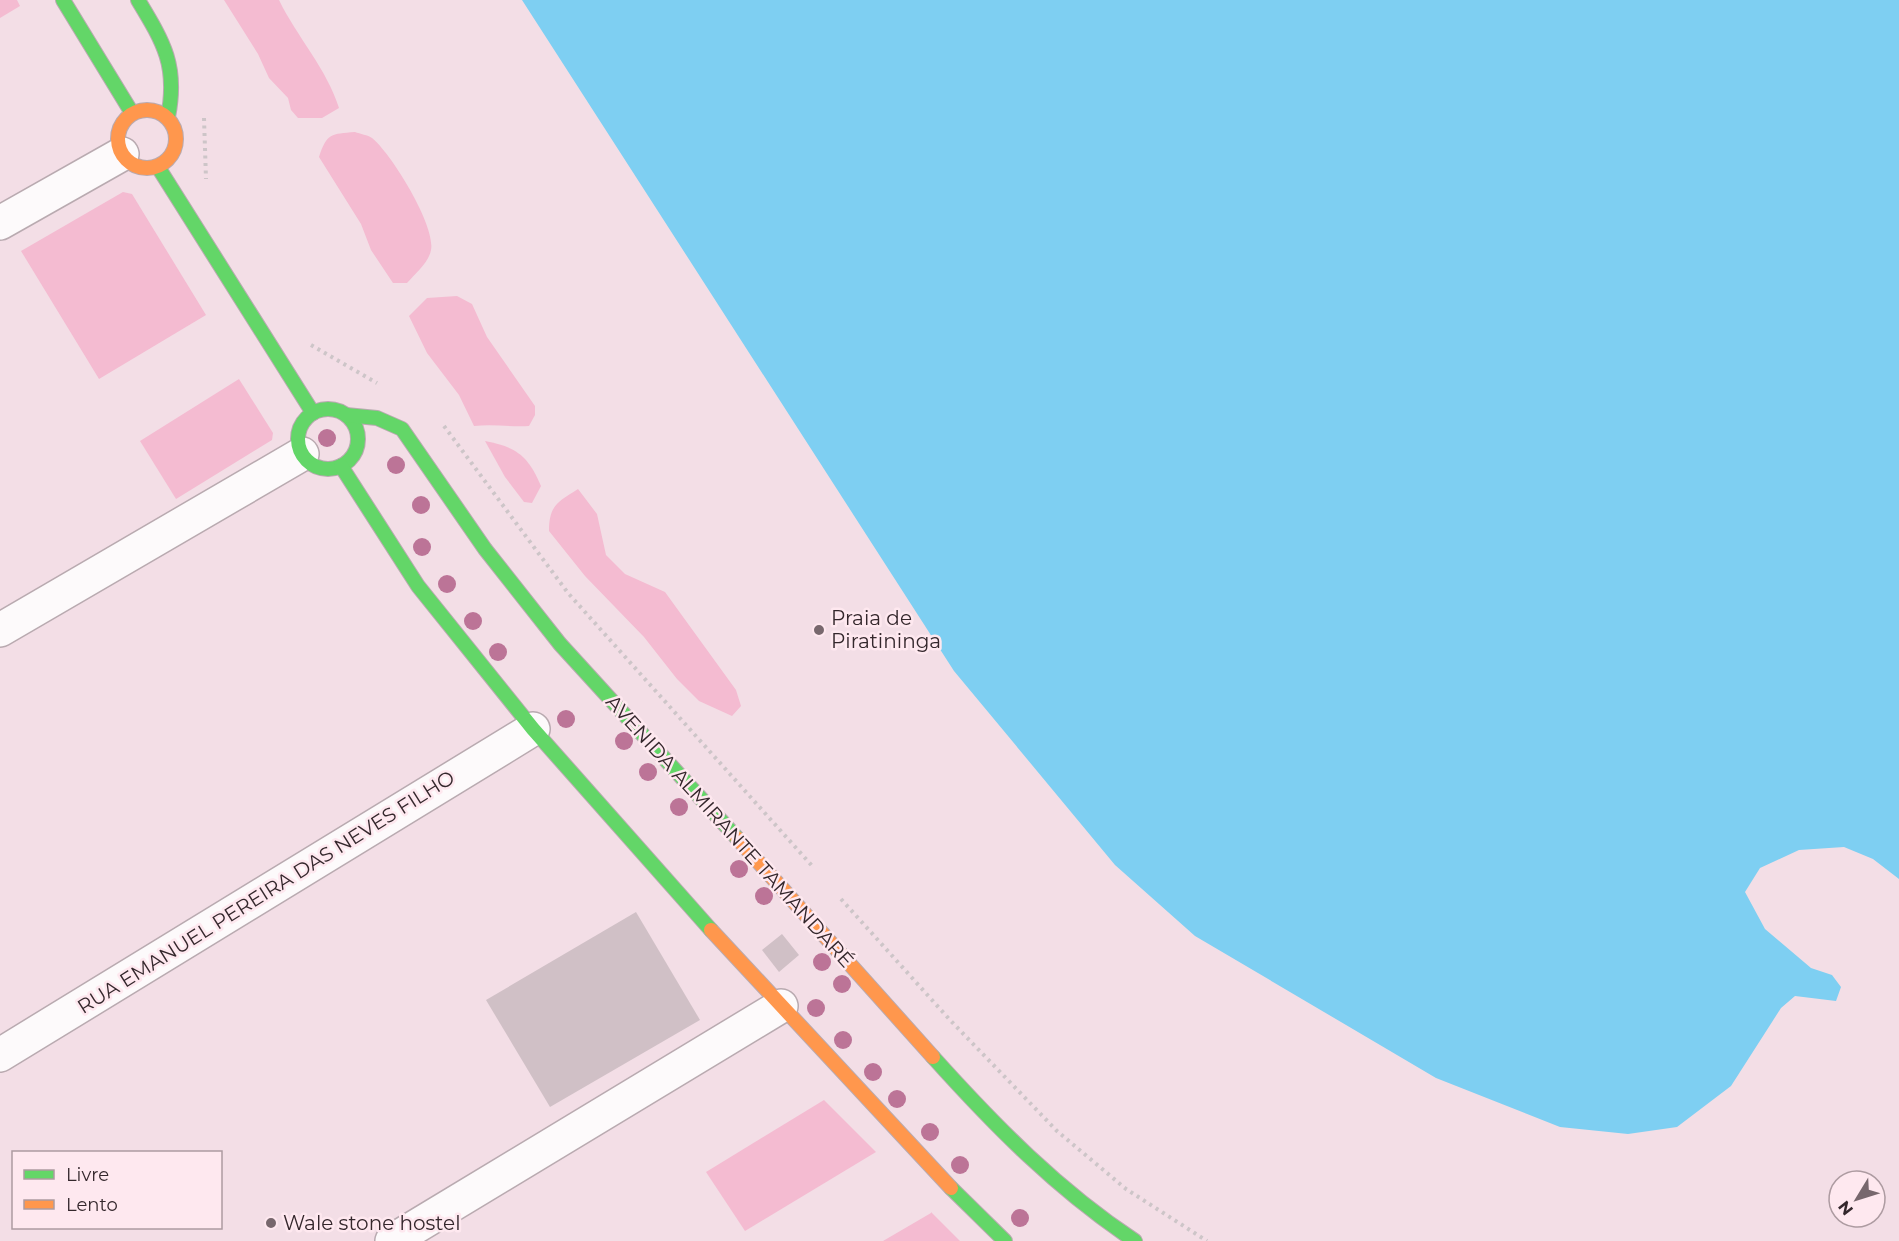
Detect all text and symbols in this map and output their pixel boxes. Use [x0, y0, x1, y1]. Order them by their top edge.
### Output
place label: Praia de Piratininga [831, 606, 941, 653]
marker: Praia de Piratininga [812, 623, 826, 637]
street label: AVENIDA ALMIRANTE TAMANDARÉ [601, 690, 859, 972]
street label: RUA EMANUEL PEREIRA DAS NEVES FILHO [73, 765, 459, 1019]
legend [12, 1151, 222, 1229]
text: Livre [66, 1164, 109, 1186]
north arrow [1827, 1169, 1887, 1229]
text: Lento [66, 1194, 118, 1216]
text: N [1834, 1197, 1857, 1219]
place label: Wale stone hostel [283, 1211, 461, 1235]
marker: Wale stone hostel [264, 1216, 278, 1230]

